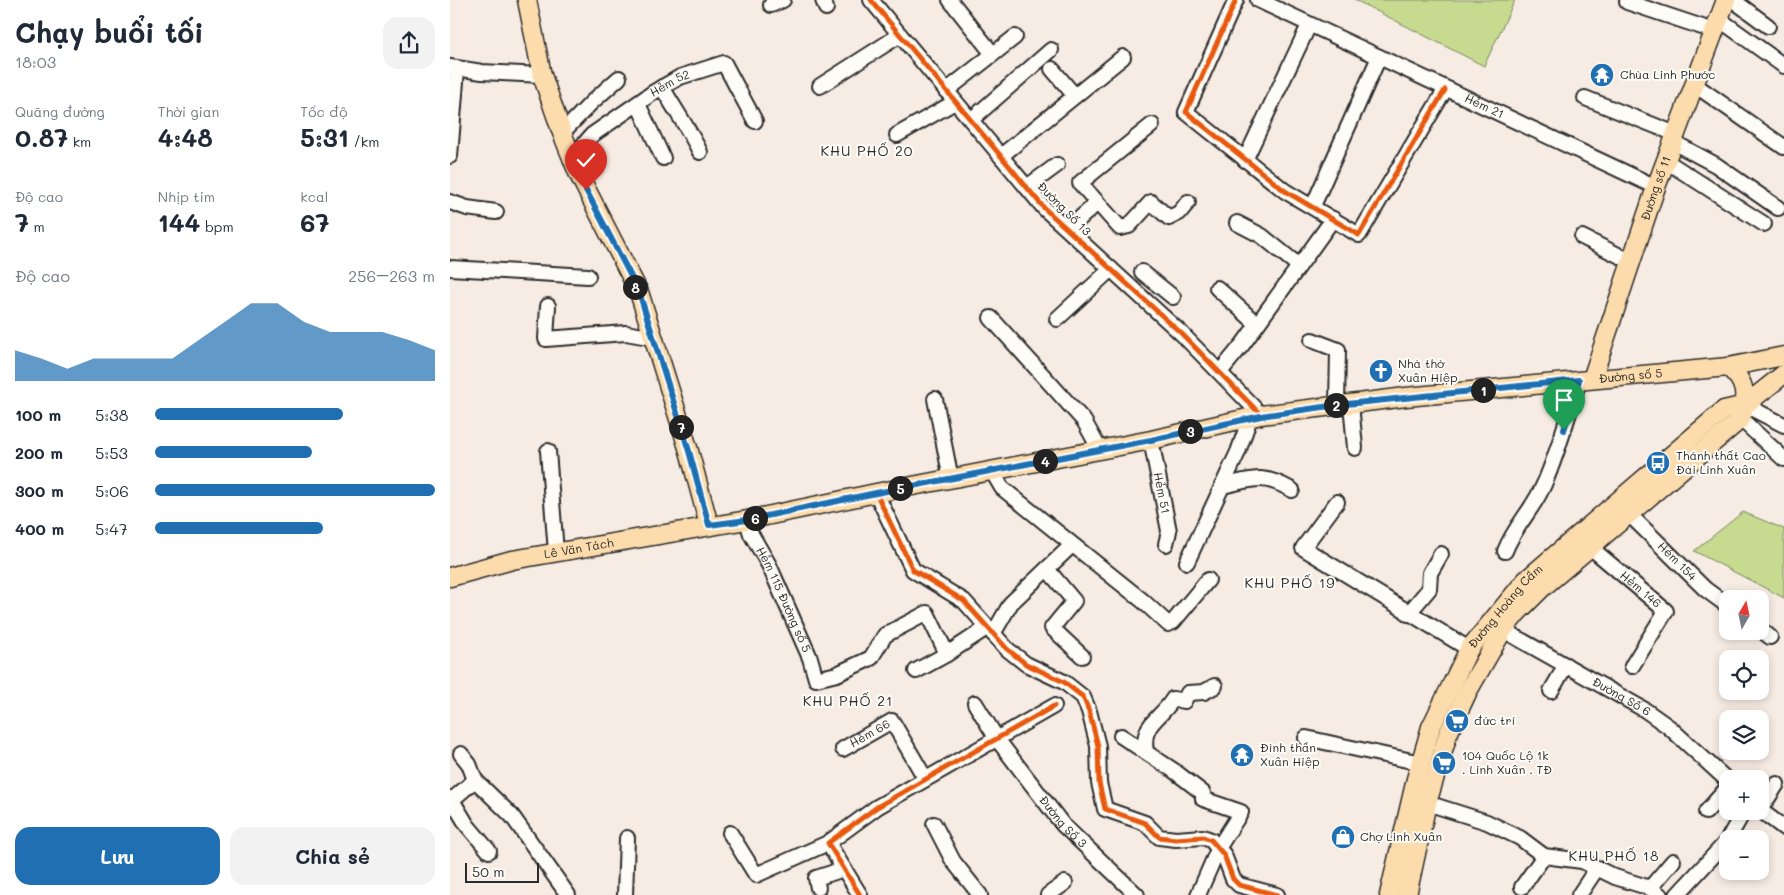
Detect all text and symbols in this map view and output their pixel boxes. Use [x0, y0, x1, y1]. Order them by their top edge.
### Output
text: Chạy buổi tối [15, 14, 204, 50]
button: share [383, 17, 435, 69]
text: 18:03 [15, 51, 56, 72]
temple icon: Chùa Linh Phước [1589, 62, 1615, 88]
street label: Hẻm 52 [646, 66, 691, 100]
place label: Chùa Linh Phước [1620, 66, 1715, 82]
street label: Hẻm 21 [1463, 89, 1507, 121]
text: Quãng đường [15, 102, 105, 121]
text: Thời gian [158, 102, 219, 121]
text: Tốc độ [300, 102, 348, 121]
text: 0.87 [15, 121, 68, 153]
text: 4:48 [158, 121, 213, 153]
text: 5:31 [300, 121, 349, 153]
text: km [68, 132, 91, 151]
text: /km [349, 132, 379, 151]
pin [565, 139, 607, 190]
district label: KHU PHỐ 20 [821, 141, 913, 160]
icon: check [572, 146, 600, 174]
street label: Đường số 11 [1636, 154, 1674, 222]
street label: Đường Số 13 [1034, 178, 1095, 239]
text: Độ cao [15, 187, 63, 206]
text: Nhịp tim [158, 187, 215, 206]
text: kcal [300, 187, 328, 206]
text: 7 [15, 206, 29, 238]
text: 144 [158, 206, 200, 238]
text: 67 [300, 206, 329, 238]
text: m [29, 217, 45, 236]
text: bpm [200, 217, 234, 236]
text: Độ cao [15, 265, 70, 286]
text: 256–263 m [348, 265, 435, 286]
pin: 8 [622, 274, 648, 300]
text: 8 [631, 278, 640, 297]
place label: Nhà thờ Xuân Hiệp [1398, 355, 1458, 385]
church icon: Nhà thờ Xuân Hiệp [1368, 358, 1394, 384]
street label: Đường số 5 [1598, 364, 1663, 386]
pin: 1 [1470, 378, 1496, 402]
pin [1543, 379, 1585, 430]
text: 1 [1480, 381, 1487, 400]
icon: arrive [1550, 386, 1578, 414]
pin: 2 [1324, 392, 1348, 418]
text: 2 [1333, 396, 1340, 415]
text: 100 m [15, 404, 61, 425]
text: 5:38 [95, 404, 128, 425]
pin: 7 [668, 414, 694, 440]
text: 7 [678, 418, 685, 437]
pin: 3 [1178, 418, 1202, 444]
text: 3 [1186, 422, 1195, 441]
text: 200 m [15, 442, 63, 463]
text: 5:53 [95, 442, 128, 463]
place label: Thánh thất Cao Đài Linh Xuân [1676, 447, 1766, 477]
pin: 4 [1032, 448, 1058, 474]
bus stop icon: Thánh thất Cao Đài Linh Xuân [1645, 450, 1671, 476]
text: 4 [1041, 452, 1050, 471]
street label: Hẻm 51 [1151, 471, 1174, 515]
pin: 5 [888, 476, 912, 500]
text: 5 [896, 479, 905, 498]
text: 300 m [15, 480, 64, 501]
text: 5:06 [95, 480, 129, 501]
pin: 6 [742, 506, 768, 530]
text: 6 [751, 509, 760, 528]
text: 400 m [15, 518, 64, 539]
text: 5:47 [95, 518, 128, 539]
street label: Lê Văn Tách [543, 534, 615, 561]
street label: Hẻm 154 [1655, 538, 1701, 583]
street label: Hẻm 115 Đường số 5 [753, 543, 816, 655]
street label: Đường Hoàng Cầm [1464, 560, 1545, 651]
street label: Hẻm 146 [1617, 567, 1665, 611]
district label: KHU PHỐ 19 [1245, 573, 1335, 592]
north arrow [1719, 590, 1769, 640]
map controls [1719, 590, 1769, 880]
button: locate [1719, 650, 1769, 700]
street label: Đường Số 6 [1590, 673, 1655, 719]
district label: KHU PHỐ 21 [803, 691, 893, 710]
supermarket icon: đức trí [1444, 708, 1470, 734]
button: layers [1719, 710, 1769, 760]
place label: đức trí [1474, 712, 1515, 728]
street label: Hẻm 66 [846, 715, 892, 751]
place label: Đình thần Xuân Hiệp [1260, 739, 1320, 769]
temple icon: Đình thần Xuân Hiệp [1229, 742, 1255, 768]
place label: 104 Quốc Lộ 1k . Linh Xuân . TĐ [1462, 747, 1552, 777]
supermarket icon: 104 Quốc Lộ 1k . Linh Xuân . TĐ [1431, 750, 1457, 776]
button: + [1719, 770, 1769, 820]
street label: Đường Số 3 [1036, 792, 1091, 851]
shop icon: Chợ Linh Xuân [1330, 824, 1356, 850]
button: Lưu [15, 827, 220, 885]
button: Chia sẻ [230, 827, 435, 885]
place label: Chợ Linh Xuân [1360, 828, 1442, 844]
button: − [1719, 830, 1769, 880]
district label: KHU PHỐ 18 [1568, 846, 1660, 865]
scale bar [465, 860, 539, 883]
text: 50 m [472, 862, 504, 881]

